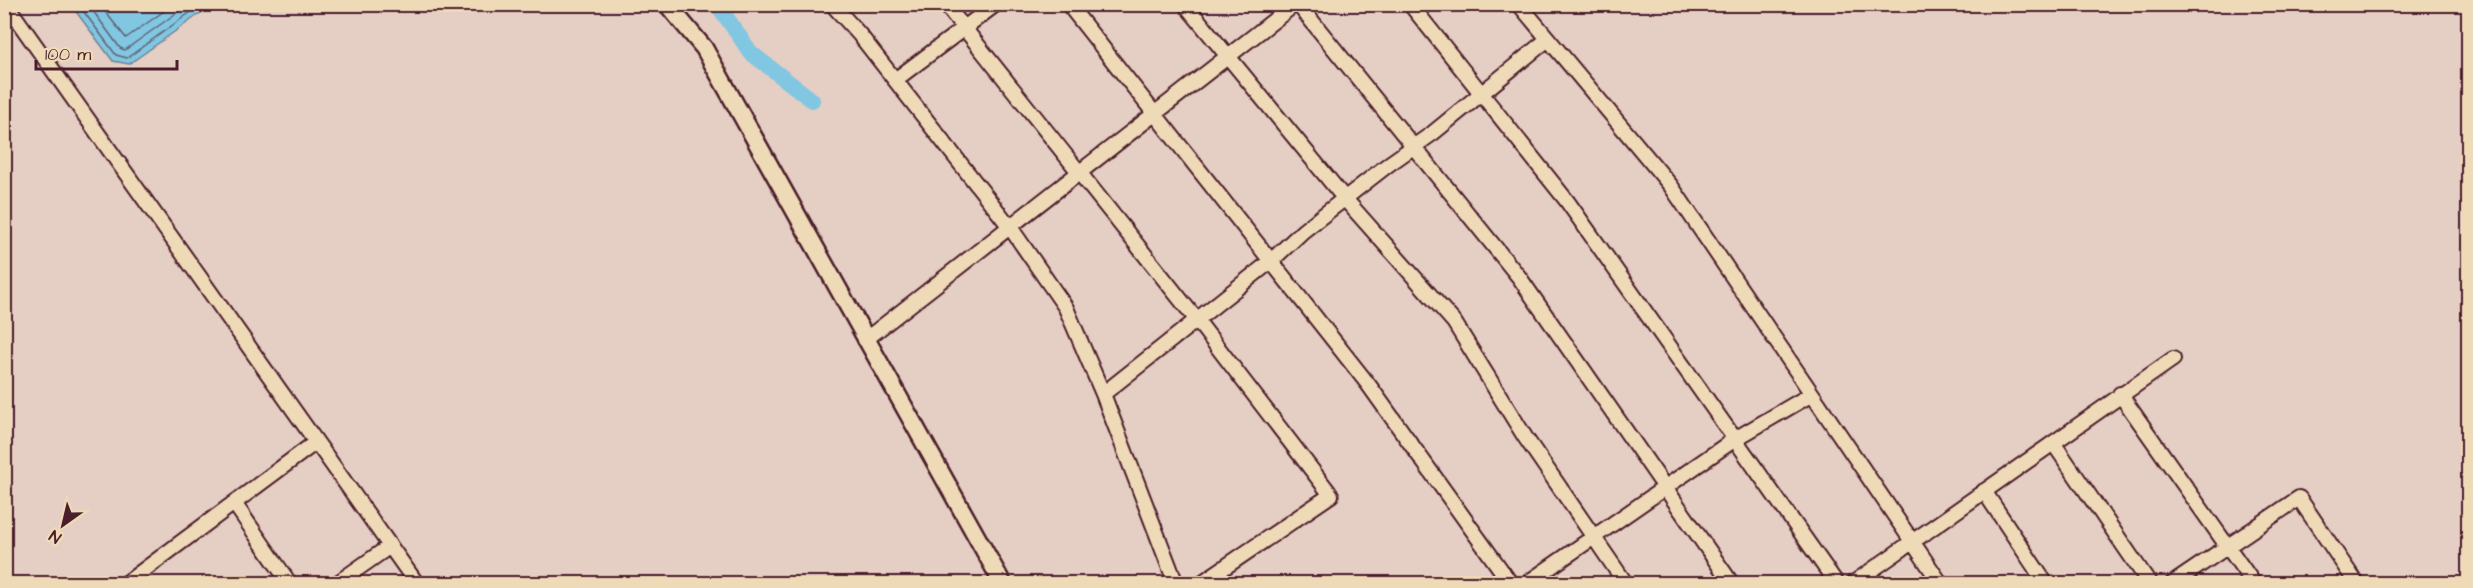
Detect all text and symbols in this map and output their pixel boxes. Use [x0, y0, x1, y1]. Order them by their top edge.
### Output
scale bar [36, 33, 177, 71]
text: 100 m [45, 42, 91, 67]
north arrow [33, 495, 93, 555]
text: N [45, 525, 65, 549]

